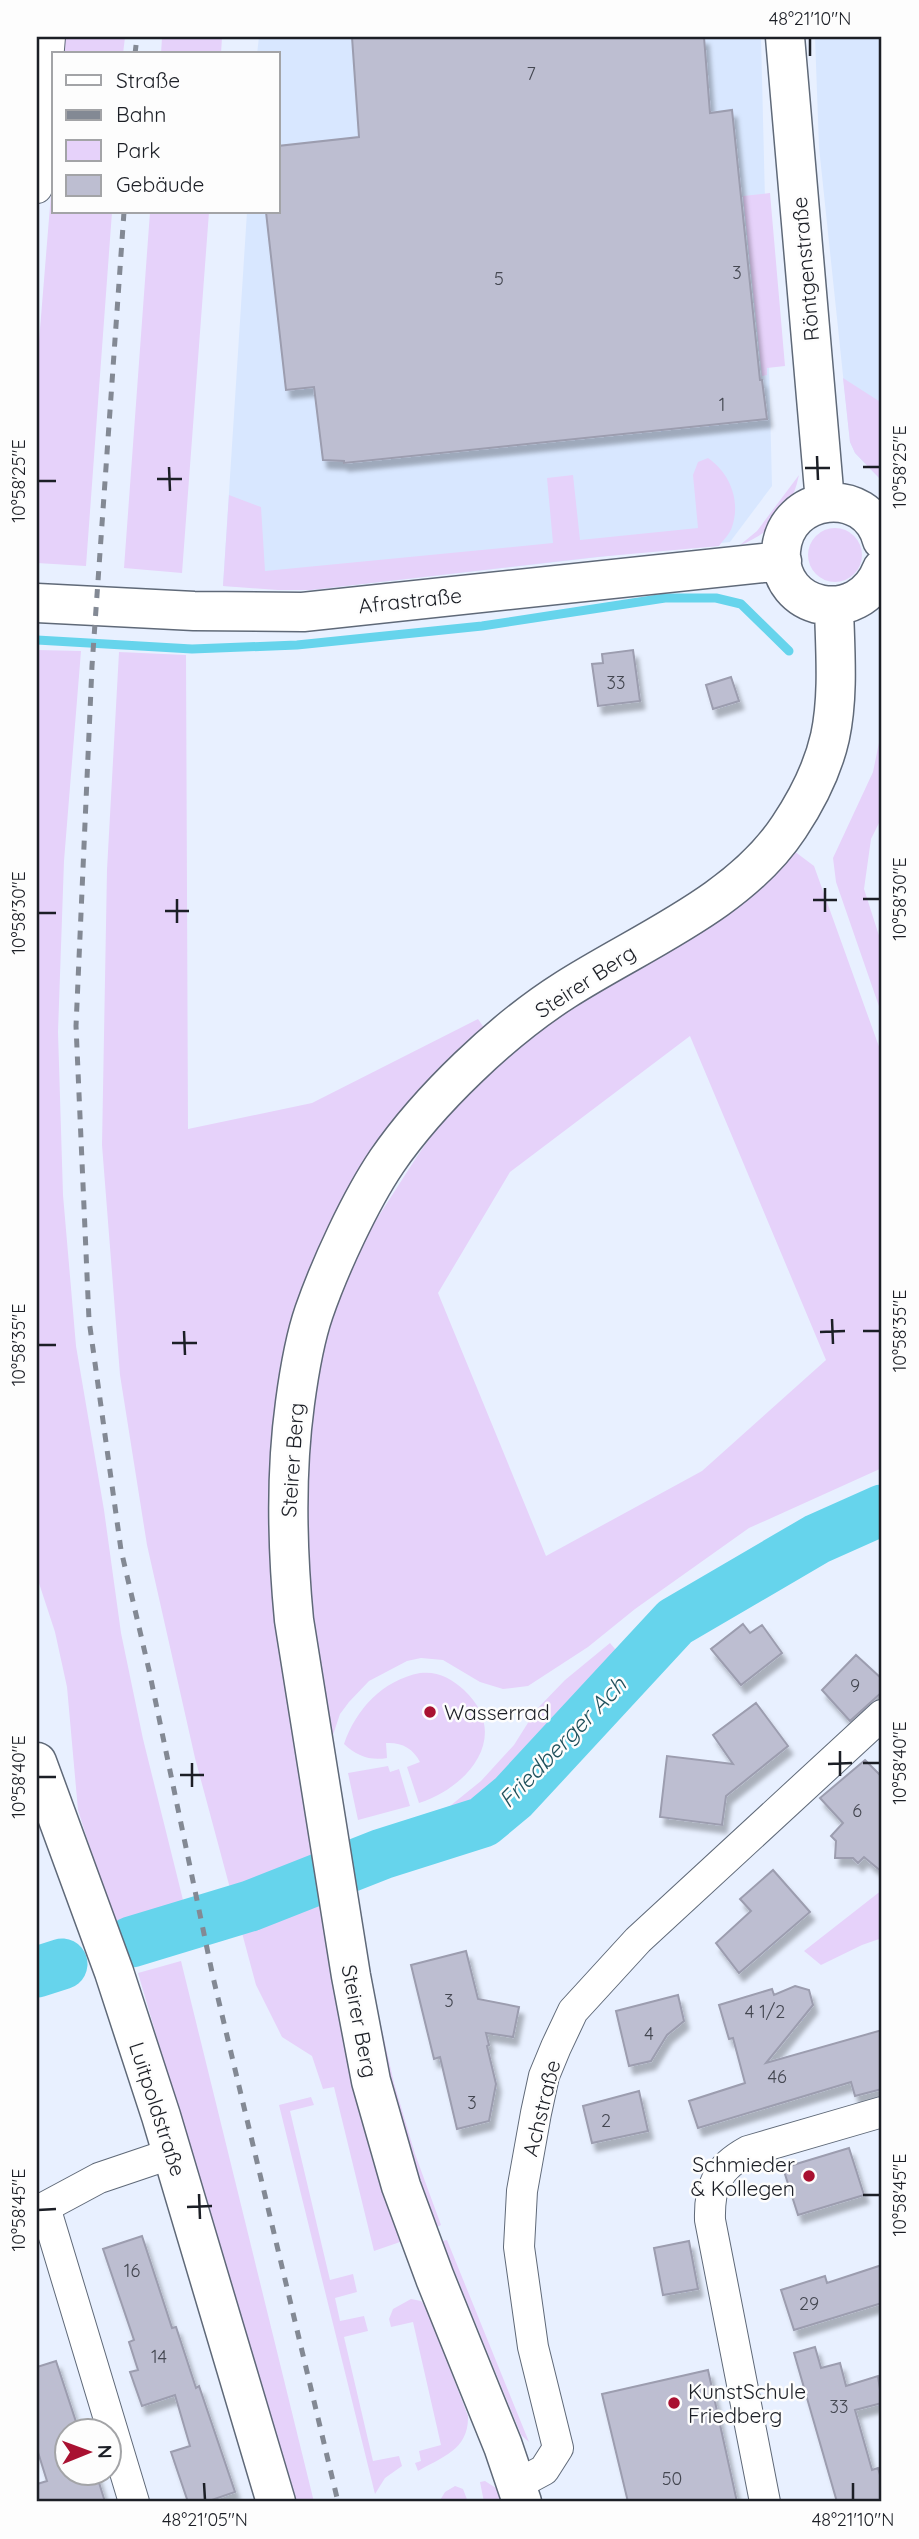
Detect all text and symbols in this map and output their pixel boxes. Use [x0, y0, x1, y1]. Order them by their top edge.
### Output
text: 48°21'10"N [769, 7, 851, 30]
legend [52, 52, 280, 214]
house number: 7 [526, 62, 536, 85]
text: Straße [116, 67, 180, 93]
text: Bahn [116, 101, 166, 127]
text: Park [116, 137, 160, 163]
text: Gebäude [116, 171, 204, 197]
street label: Röntgenstraße [786, 196, 824, 342]
house number: 3 [732, 261, 742, 284]
house number: 5 [494, 267, 504, 290]
house number: 1 [719, 393, 725, 416]
text: 10°58'25"E [888, 425, 911, 509]
text: 10°58'25"E [7, 439, 30, 523]
street label: Afrastraße [357, 582, 463, 618]
house number: 33 [607, 671, 625, 694]
text: 10°58'30"E [888, 857, 911, 941]
text: 10°58'30"E [7, 871, 30, 955]
street label: Steirer Berg [530, 939, 640, 1023]
text: 10°58'35"E [888, 1290, 911, 1372]
text: 10°58'35"E [7, 1304, 30, 1386]
street label: Steirer Berg [275, 1402, 309, 1518]
water label: Friedberger Ach [492, 1670, 632, 1814]
house number: 9 [850, 1674, 860, 1697]
place label: Wasserrad [444, 1699, 550, 1725]
marker: Wasserrad [422, 1704, 438, 1720]
text: 10°58'40"E [888, 1721, 911, 1805]
text: 10°58'40"E [7, 1735, 30, 1819]
house number: 6 [852, 1799, 862, 1822]
street label: Steirer Berg [336, 1962, 384, 2080]
house number: 3 [444, 1989, 454, 2012]
house number: 4 1/2 [745, 2000, 785, 2023]
house number: 4 [644, 2022, 654, 2045]
street label: Luitpoldstraße [124, 2039, 192, 2179]
street label: Achstraße [516, 2057, 566, 2159]
house number: 46 [767, 2065, 787, 2088]
house number: 3 [467, 2091, 477, 2114]
house number: 2 [601, 2109, 611, 2132]
place label: Schmieder & Kollegen [691, 2151, 795, 2201]
text: 10°58'45"E [888, 2154, 911, 2236]
marker: Schmieder & Kollegen [801, 2168, 817, 2184]
text: 10°58'45"E [7, 2169, 30, 2251]
house number: 16 [124, 2259, 140, 2282]
house number: 29 [799, 2292, 819, 2315]
house number: 14 [151, 2345, 167, 2368]
place label: KunstSchule Friedberg [688, 2378, 806, 2428]
marker: KunstSchule Friedberg [666, 2395, 682, 2411]
house number: 33 [830, 2395, 848, 2418]
north arrow [52, 2416, 122, 2486]
text: N [93, 2445, 117, 2459]
house number: 50 [662, 2467, 682, 2490]
text: 48°21'05"N [162, 2508, 248, 2531]
text: 48°21'10"N [812, 2508, 894, 2531]

